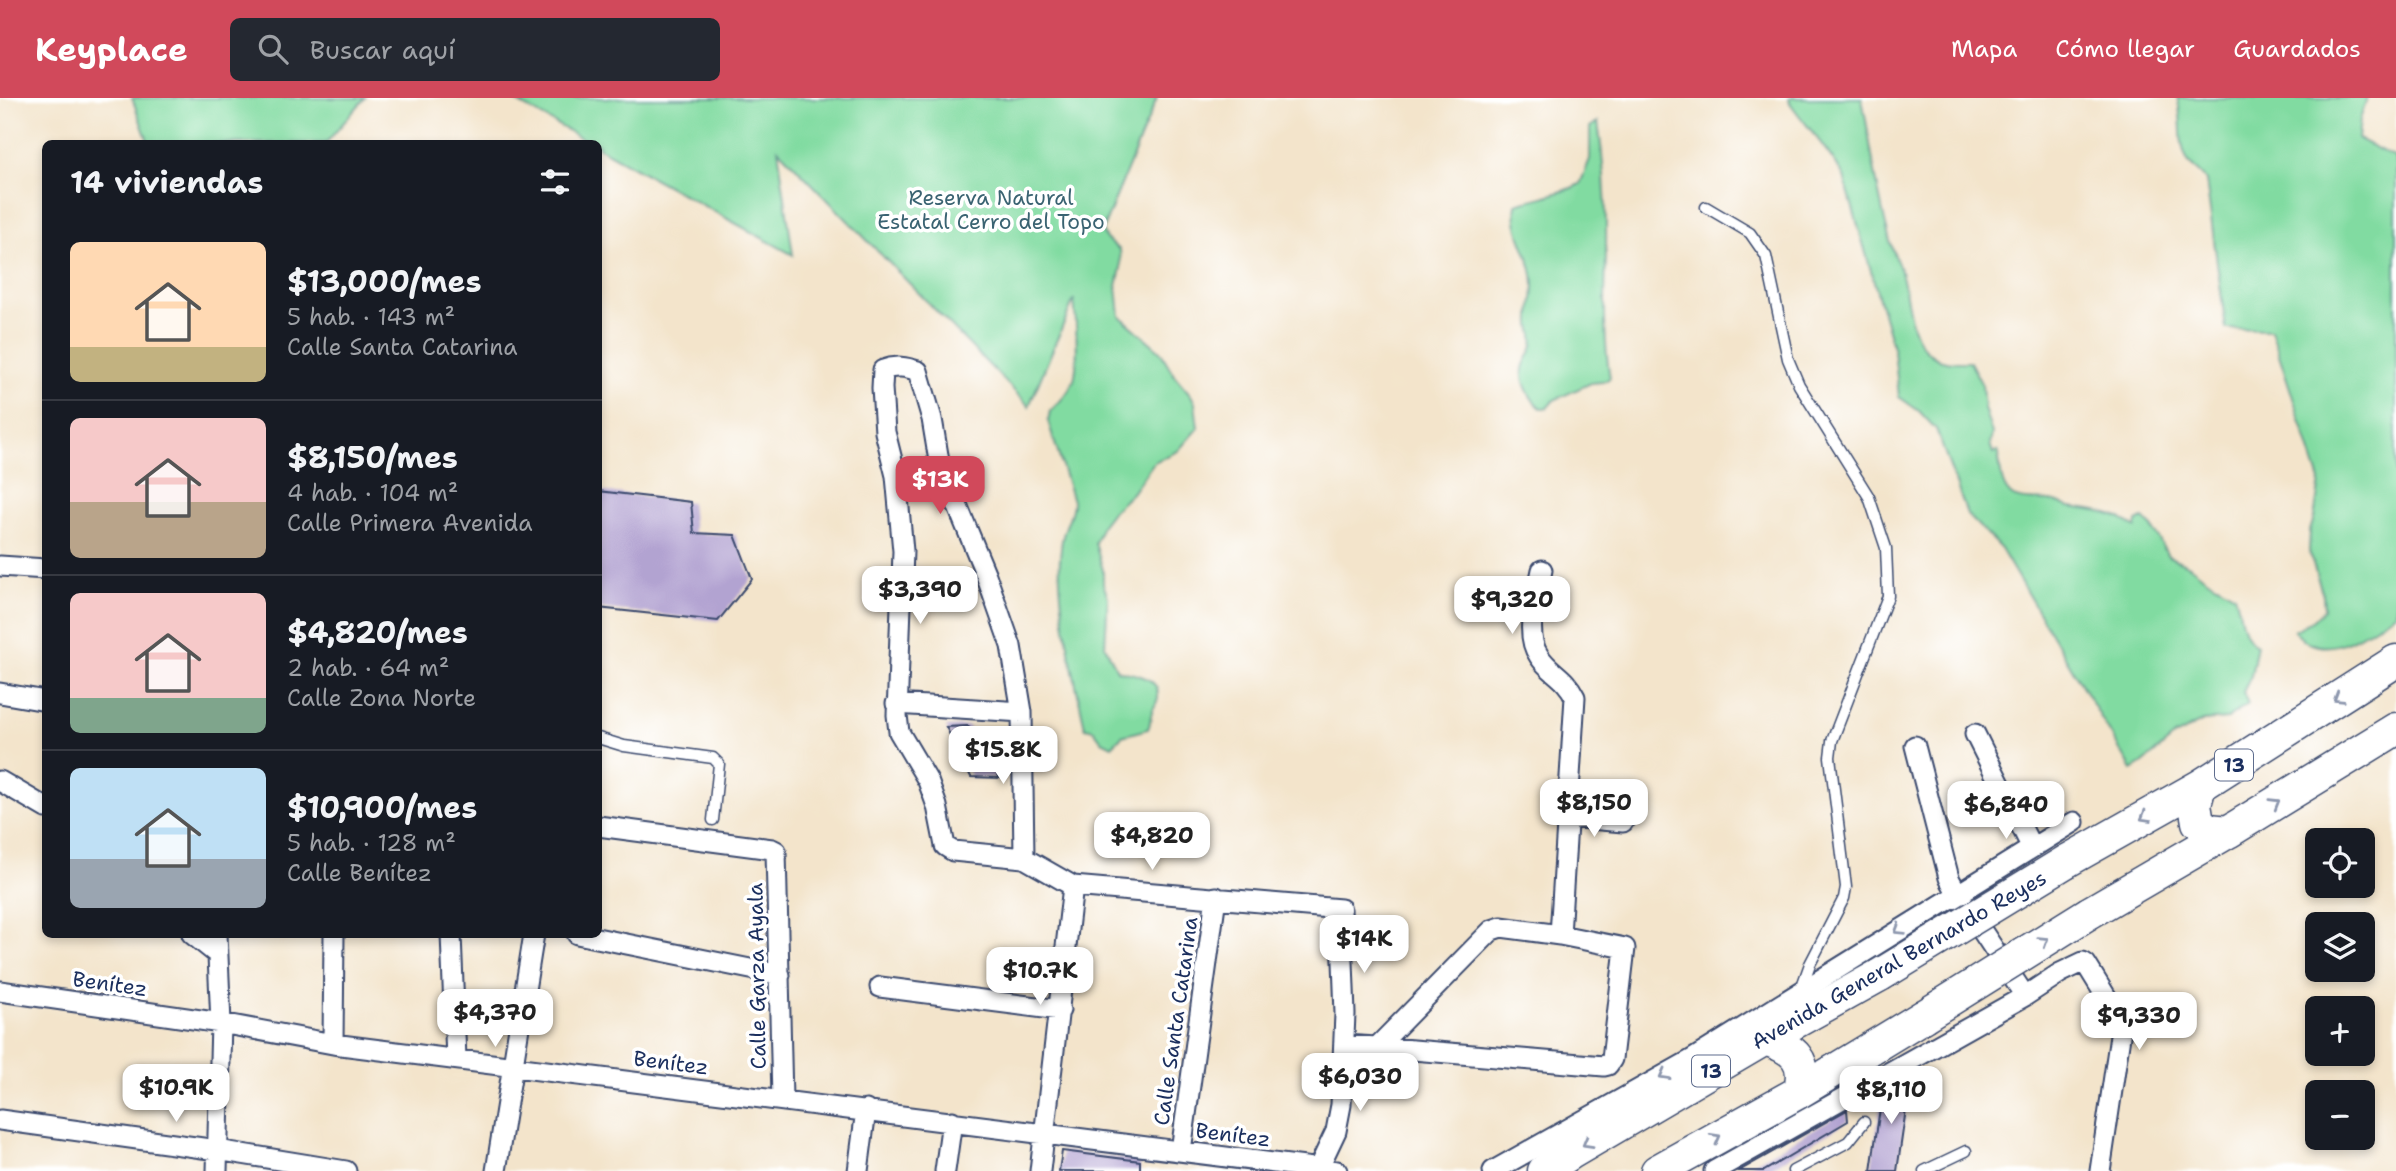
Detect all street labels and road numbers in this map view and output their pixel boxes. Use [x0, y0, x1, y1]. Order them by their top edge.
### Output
road number: 13 [2215, 750, 2253, 780]
street label: Avenida General Bernardo Reyes [1746, 864, 2052, 1056]
street label: Calle Garza Ayala [741, 882, 773, 1070]
street label: Calle Santa Catarina [1147, 915, 1205, 1127]
street label: Benítez [71, 965, 149, 1003]
street label: Benítez [632, 1045, 710, 1081]
road number: 13 [1692, 1056, 1730, 1086]
street label: Benítez [1194, 1117, 1272, 1153]

